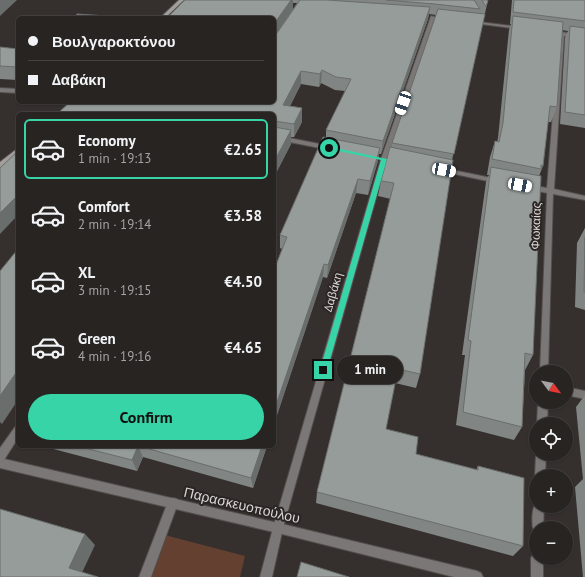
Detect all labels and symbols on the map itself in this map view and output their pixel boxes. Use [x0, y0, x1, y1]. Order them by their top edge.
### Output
car [393, 90, 413, 116]
route start [320, 139, 338, 157]
car [431, 162, 457, 178]
car [507, 177, 533, 193]
street label: Φωκαίας [527, 202, 544, 250]
street label: Δαβάκη [320, 270, 345, 313]
callout: 1 min [337, 356, 403, 384]
route end [314, 361, 332, 379]
north arrow [529, 365, 573, 409]
street label: Παρασκευοπούλου [182, 483, 302, 527]

